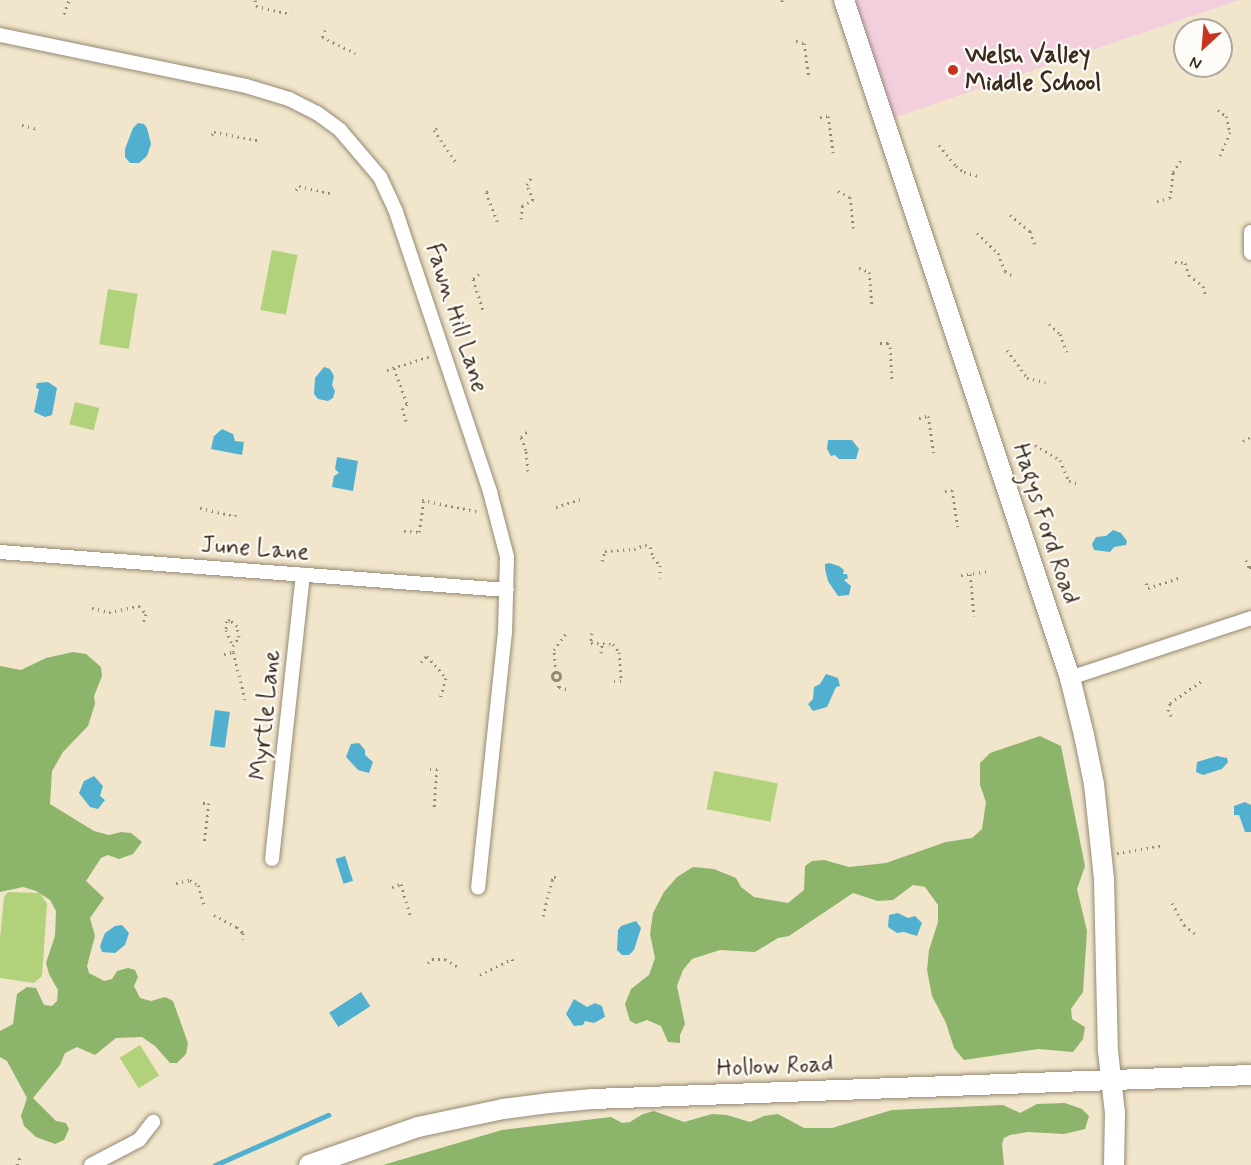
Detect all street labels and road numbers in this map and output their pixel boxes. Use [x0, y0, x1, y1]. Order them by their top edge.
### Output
street label: Fawn Hill Lane [418, 240, 494, 396]
street label: Hagys Ford Road [1006, 440, 1084, 608]
street label: June Lane [200, 531, 310, 567]
street label: Myrtle Lane [245, 647, 287, 783]
street label: Hollow Road [716, 1051, 834, 1083]

